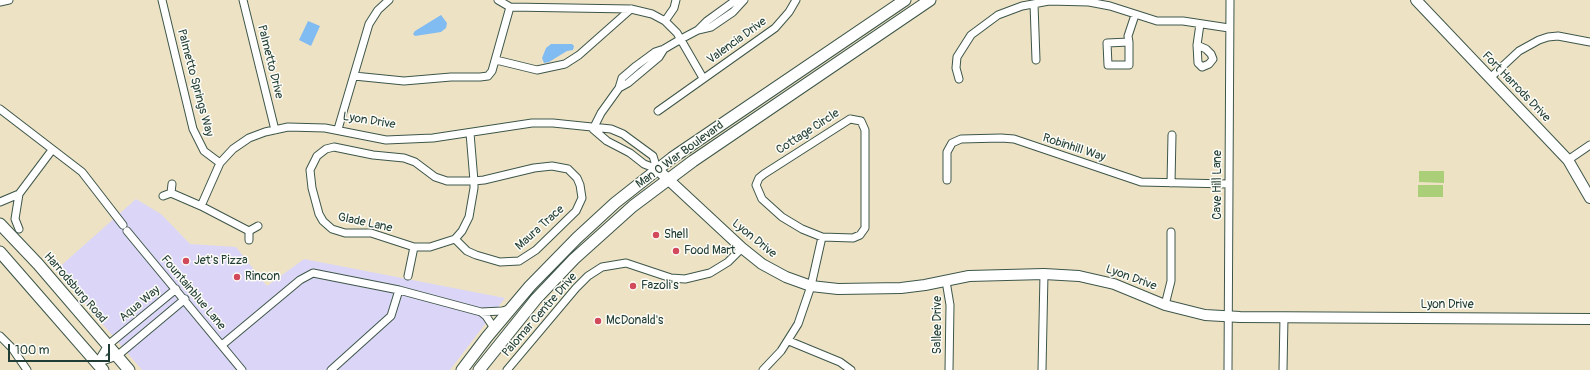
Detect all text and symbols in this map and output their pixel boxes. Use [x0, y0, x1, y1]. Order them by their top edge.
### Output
street label: Valencia Drive [704, 15, 770, 67]
street label: Palmetto Drive [254, 24, 286, 100]
street label: Palmetto Springs Way [174, 28, 216, 138]
street label: Fort Harrods Drive [1479, 49, 1553, 125]
street label: Cottage Circle [774, 106, 842, 158]
street label: Lyon Drive [342, 110, 396, 132]
street label: Man O War Boulevard [633, 118, 727, 192]
street label: Robinhill Way [1041, 131, 1107, 165]
street label: Cave Hill Lane [1211, 150, 1225, 220]
street label: Maura Trace [513, 202, 567, 254]
street label: Glade Lane [336, 210, 394, 236]
street label: Lyon Drive [729, 217, 779, 261]
place label: Shell [664, 228, 688, 242]
marker: Shell [651, 230, 661, 240]
place label: Food Mart [684, 244, 735, 258]
marker: Food Mart [671, 246, 681, 256]
street label: Harrodsburg Road [40, 250, 110, 326]
street label: Fountainblue Lane [158, 253, 228, 333]
place label: Jet's Pizza [194, 254, 248, 268]
marker: Jet's Pizza [181, 256, 191, 266]
street label: Lyon Drive [1104, 262, 1158, 294]
place label: Rincon [245, 270, 280, 284]
street label: Palomar Centre Drive [500, 270, 580, 360]
marker: Rincon [232, 272, 242, 282]
place label: Fazoli's [641, 279, 679, 293]
marker: Fazoli's [628, 281, 638, 291]
street label: Aqua Way [117, 283, 163, 325]
street label: Sallee Drive [931, 296, 945, 354]
street label: Lyon Drive [1420, 298, 1474, 312]
place label: McDonald's [606, 314, 663, 328]
marker: McDonald's [593, 316, 603, 326]
scale bar [10, 336, 112, 362]
text: 100 m [15, 343, 49, 358]

